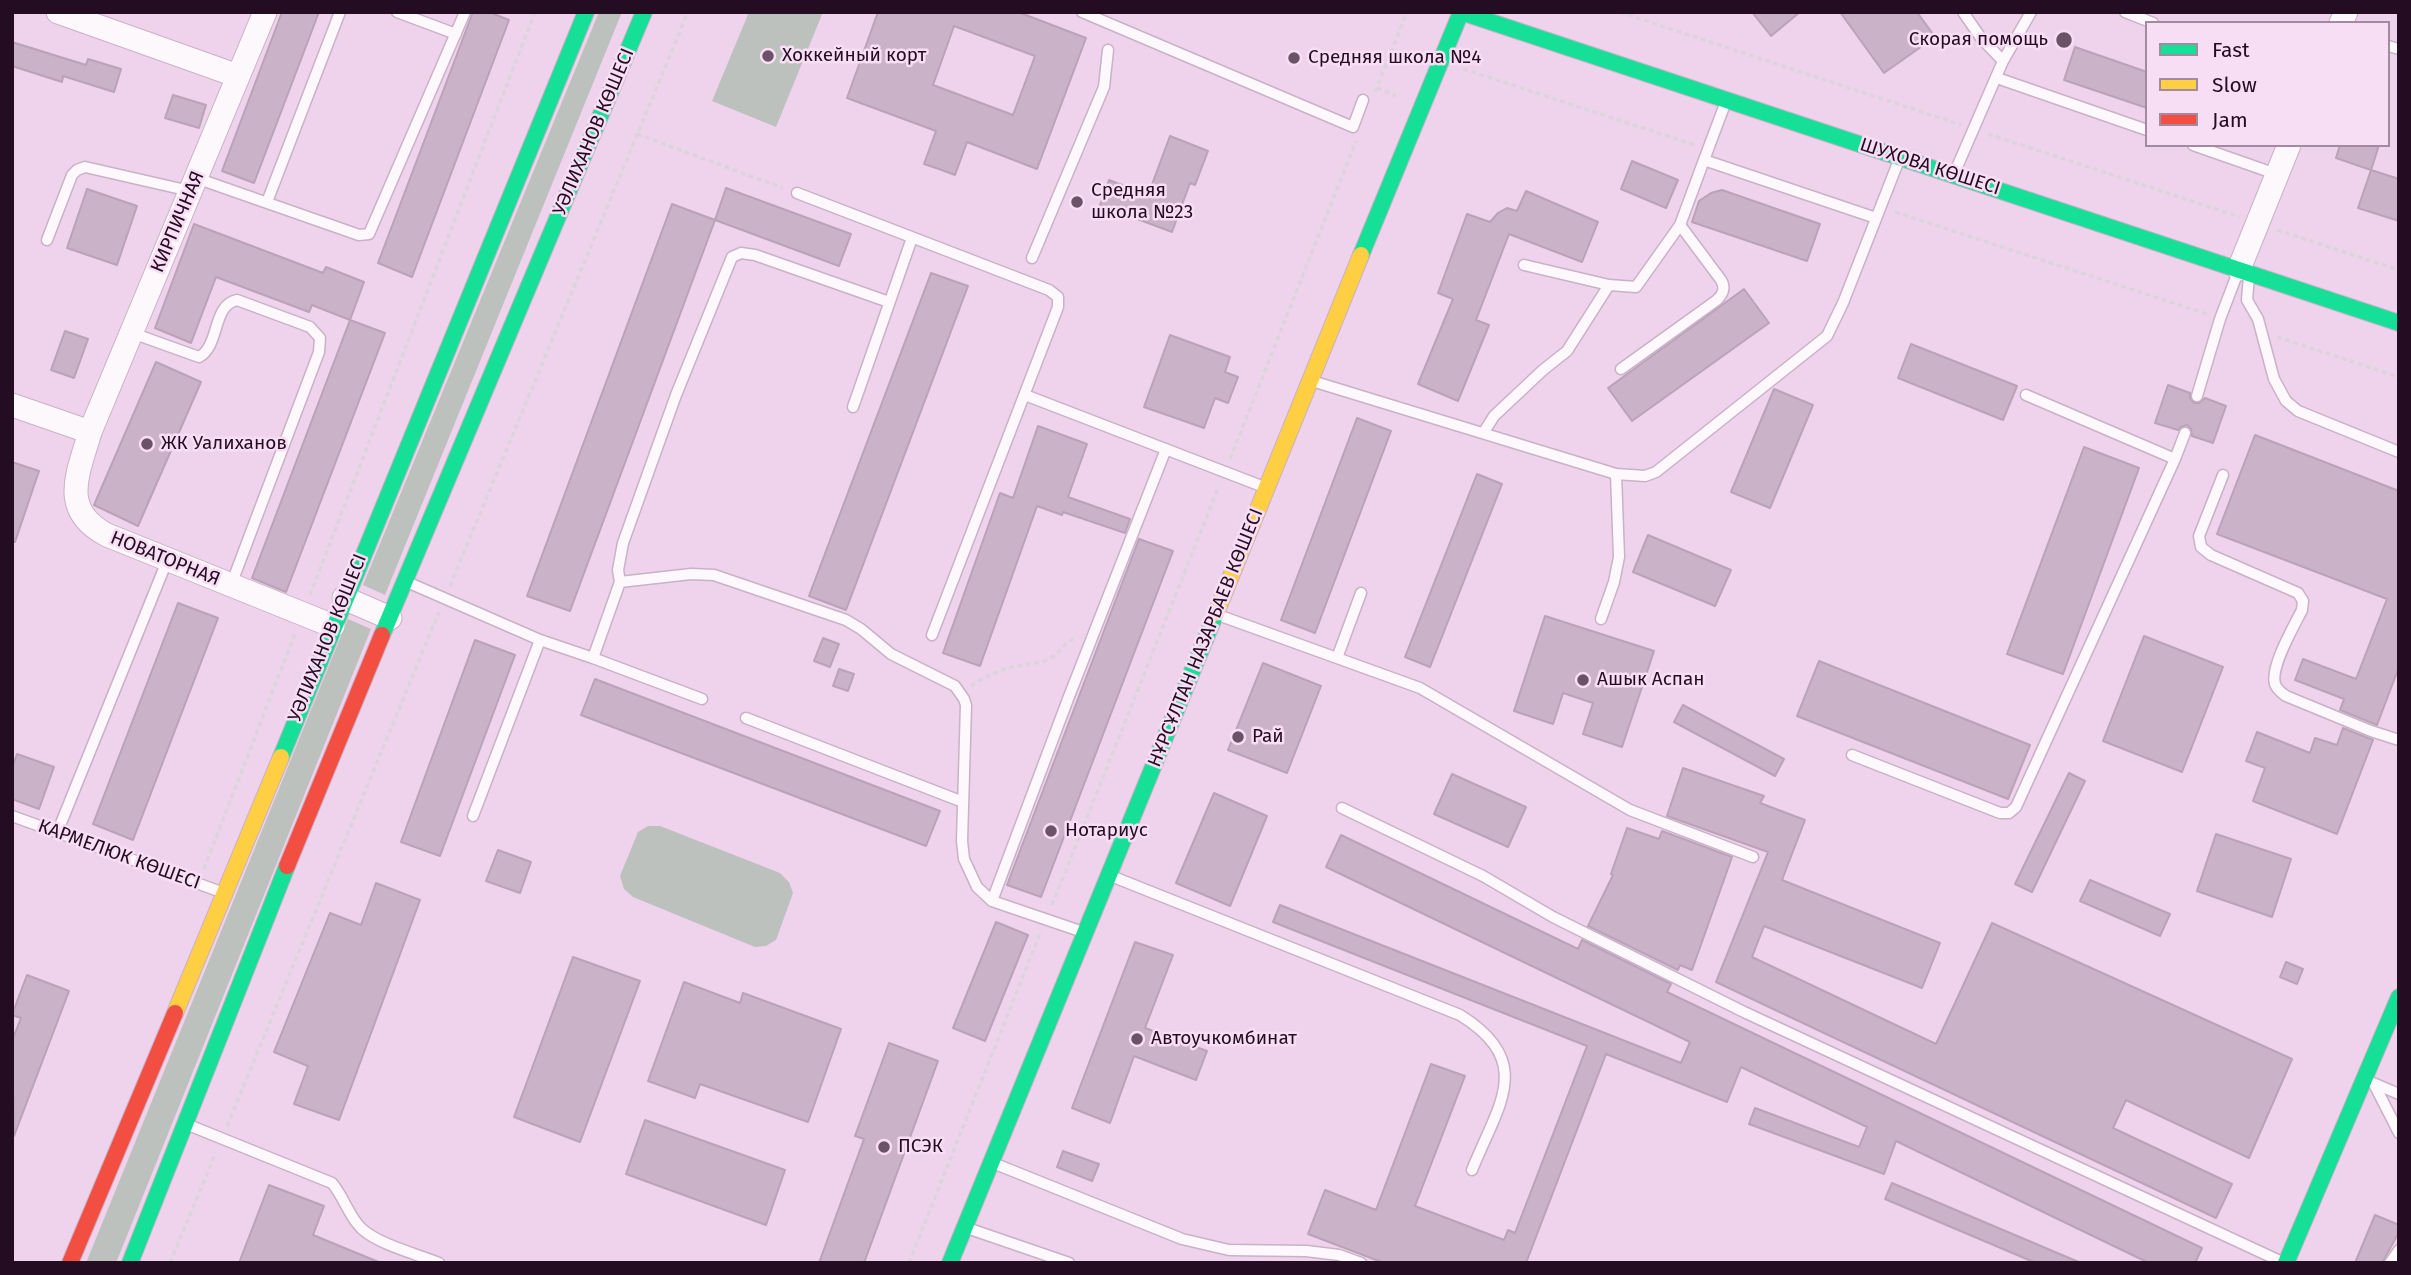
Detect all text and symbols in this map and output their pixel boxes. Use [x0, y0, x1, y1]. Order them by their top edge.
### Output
legend [2145, 21, 2390, 147]
place label: Скорая помощь [1909, 29, 2048, 51]
marker: Скорая помощь [2054, 30, 2074, 50]
text: Fast [2212, 37, 2250, 63]
street label: УӘЛИХАНОВ КӨШЕСІ [549, 45, 639, 219]
place label: Хоккейный корт [782, 45, 926, 67]
place label: Средняя школа №4 [1308, 47, 1481, 69]
marker: Хоккейный корт [760, 48, 776, 64]
marker: Средняя школа №4 [1286, 50, 1302, 66]
text: Slow [2212, 72, 2257, 98]
text: Jam [2212, 107, 2248, 133]
street label: ШУХОВА КӨШЕСІ [1857, 134, 2003, 200]
street label: КИРПИЧНАЯ [146, 168, 210, 276]
place label: Средняя школа №23 [1091, 180, 1193, 224]
marker: Средняя школа №23 [1069, 194, 1085, 210]
place label: ЖК Уалиханов [161, 433, 287, 455]
marker: ЖК Уалиханов [139, 436, 155, 452]
street label: НҰРСҰЛТАН НАЗАРБАЕВ КӨШЕСІ [1144, 505, 1268, 771]
street label: НОВАТОРНАЯ [107, 527, 223, 591]
street label: УӘЛИХАНОВ КӨШЕСІ [284, 551, 372, 725]
place label: Ашык Аспан [1597, 669, 1705, 691]
marker: Ашык Аспан [1575, 672, 1591, 688]
place label: Рай [1252, 726, 1284, 748]
marker: Рай [1230, 729, 1246, 745]
street label: КАРМЕЛЮК КӨШЕСІ [35, 815, 203, 895]
place label: Нотариус [1065, 820, 1148, 842]
marker: Нотариус [1043, 823, 1059, 839]
place label: Автоучкомбинат [1151, 1028, 1297, 1050]
marker: Автоучкомбинат [1129, 1031, 1145, 1047]
place label: ПСЭК [898, 1136, 943, 1158]
marker: ПСЭК [876, 1139, 892, 1155]

